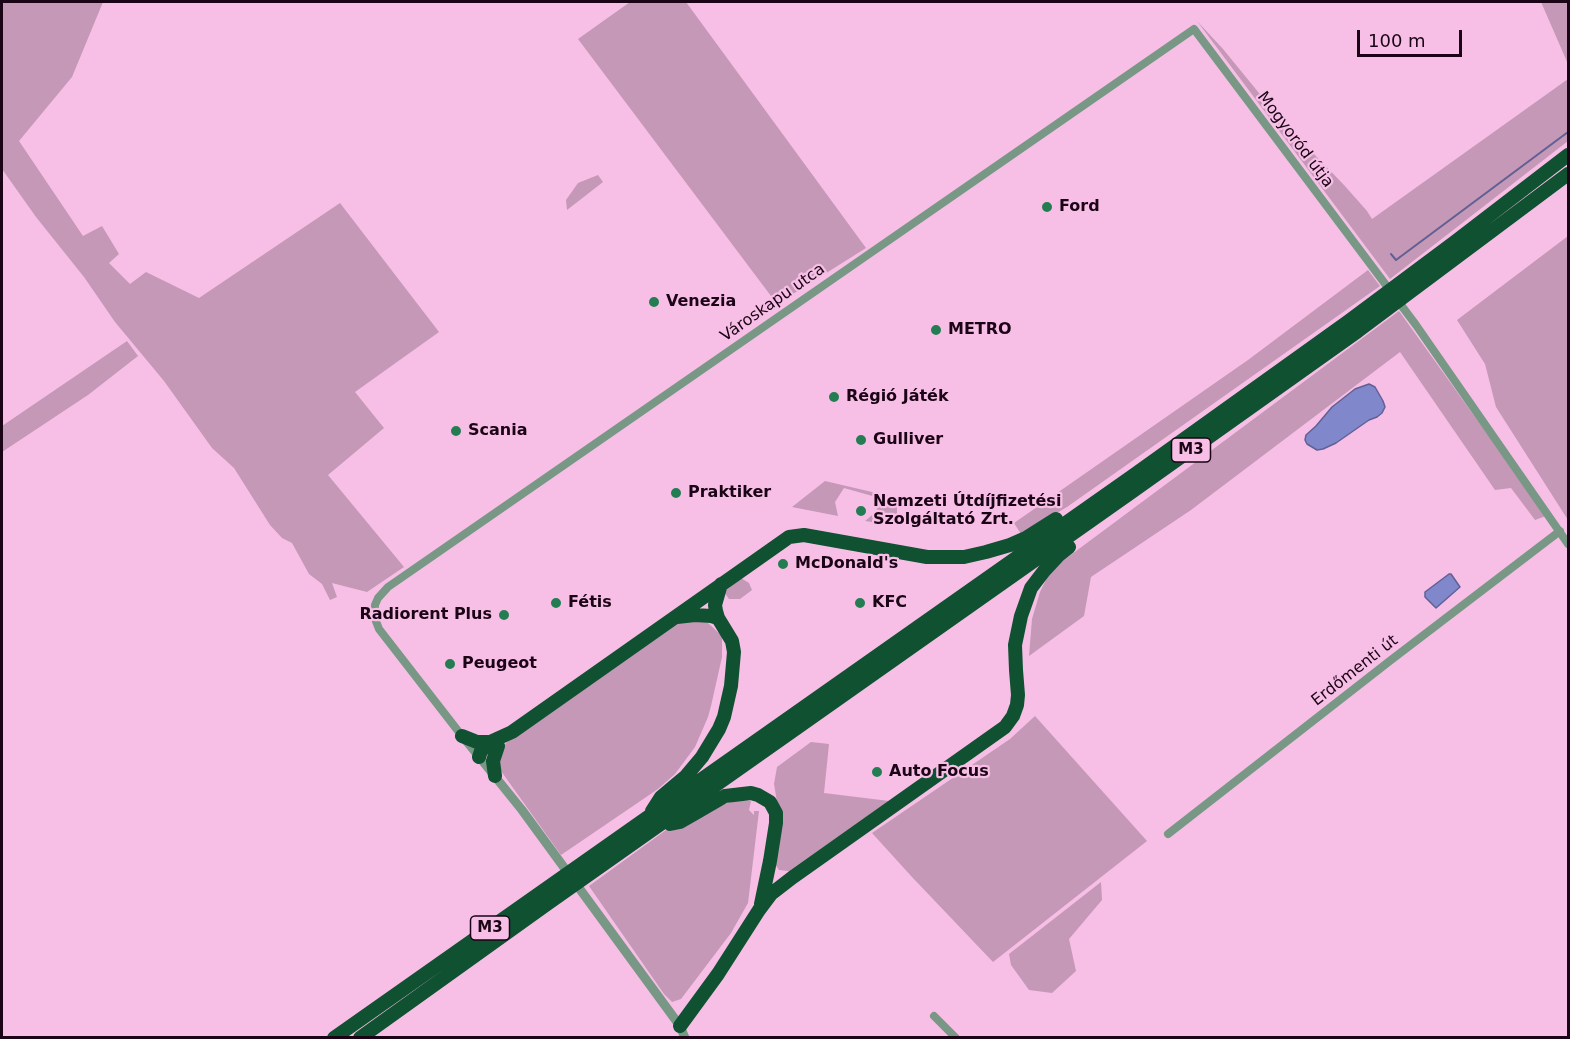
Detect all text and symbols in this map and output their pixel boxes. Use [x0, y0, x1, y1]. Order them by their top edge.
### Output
scale bar [1360, 18, 1465, 56]
text: 100 m [1368, 30, 1426, 51]
street label: Mogyoród útja [1253, 88, 1337, 192]
place label: Ford [1059, 197, 1100, 217]
marker: Ford [1040, 200, 1054, 214]
street label: Városkapu utca [717, 260, 829, 346]
place label: Venezia [666, 292, 736, 312]
marker: Venezia [647, 295, 661, 309]
place label: METRO [948, 320, 1012, 340]
marker: METRO [929, 323, 943, 337]
place label: Régió Játék [846, 387, 949, 407]
marker: Régió Játék [827, 390, 841, 404]
place label: Scania [468, 421, 527, 441]
marker: Scania [449, 424, 463, 438]
place label: Gulliver [873, 430, 943, 450]
marker: Gulliver [854, 433, 868, 447]
road number: M3 [1172, 438, 1210, 462]
place label: Praktiker [688, 483, 771, 503]
marker: Praktiker [669, 486, 683, 500]
place label: Nemzeti Útdíjfizetési Szolgáltató Zrt. [873, 492, 1061, 530]
marker: Nemzeti Útdíjfizetési Szolgáltató Zrt. [854, 504, 868, 518]
place label: McDonald's [795, 554, 898, 574]
marker: McDonald's [776, 557, 790, 571]
place label: Fétis [568, 593, 612, 613]
place label: KFC [872, 593, 907, 613]
marker: Fétis [549, 596, 563, 610]
marker: KFC [853, 596, 867, 610]
place label: Radiorent Plus [359, 605, 492, 625]
marker: Radiorent Plus [497, 608, 511, 622]
street label: Erdőmenti út [1308, 631, 1402, 711]
place label: Peugeot [462, 654, 537, 674]
marker: Peugeot [443, 657, 457, 671]
place label: Auto Focus [889, 762, 989, 782]
marker: Auto Focus [870, 765, 884, 779]
road number: M3 [470, 916, 510, 940]

